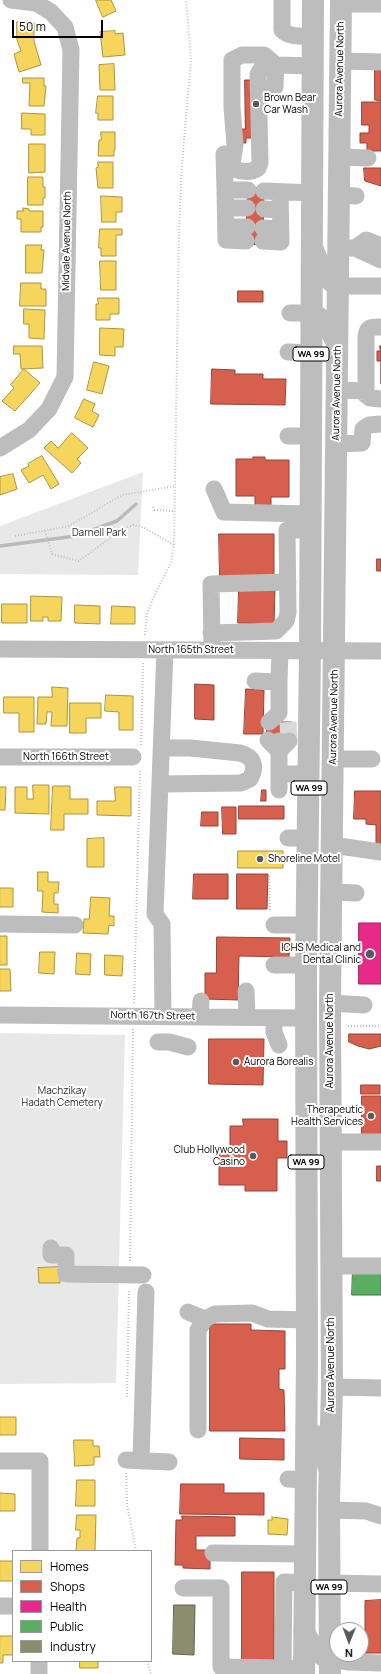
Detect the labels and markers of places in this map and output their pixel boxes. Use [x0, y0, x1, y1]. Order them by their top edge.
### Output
place label: Brown Bear Car Wash [264, 92, 316, 116]
marker: Brown Bear Car Wash [251, 99, 261, 109]
place label: Shoreline Motel [268, 853, 340, 865]
marker: Shoreline Motel [255, 854, 265, 864]
place label: ICHS Medical and Dental Clinic [281, 942, 361, 966]
marker: ICHS Medical and Dental Clinic [364, 948, 376, 960]
place label: Aurora Borealis [244, 1056, 313, 1068]
marker: Aurora Borealis [231, 1057, 241, 1067]
place label: Therapeutic Health Services [291, 1104, 363, 1128]
marker: Therapeutic Health Services [366, 1111, 376, 1121]
place label: Club Hollywood Casino [174, 1144, 245, 1168]
marker: Club Hollywood Casino [248, 1151, 258, 1161]

